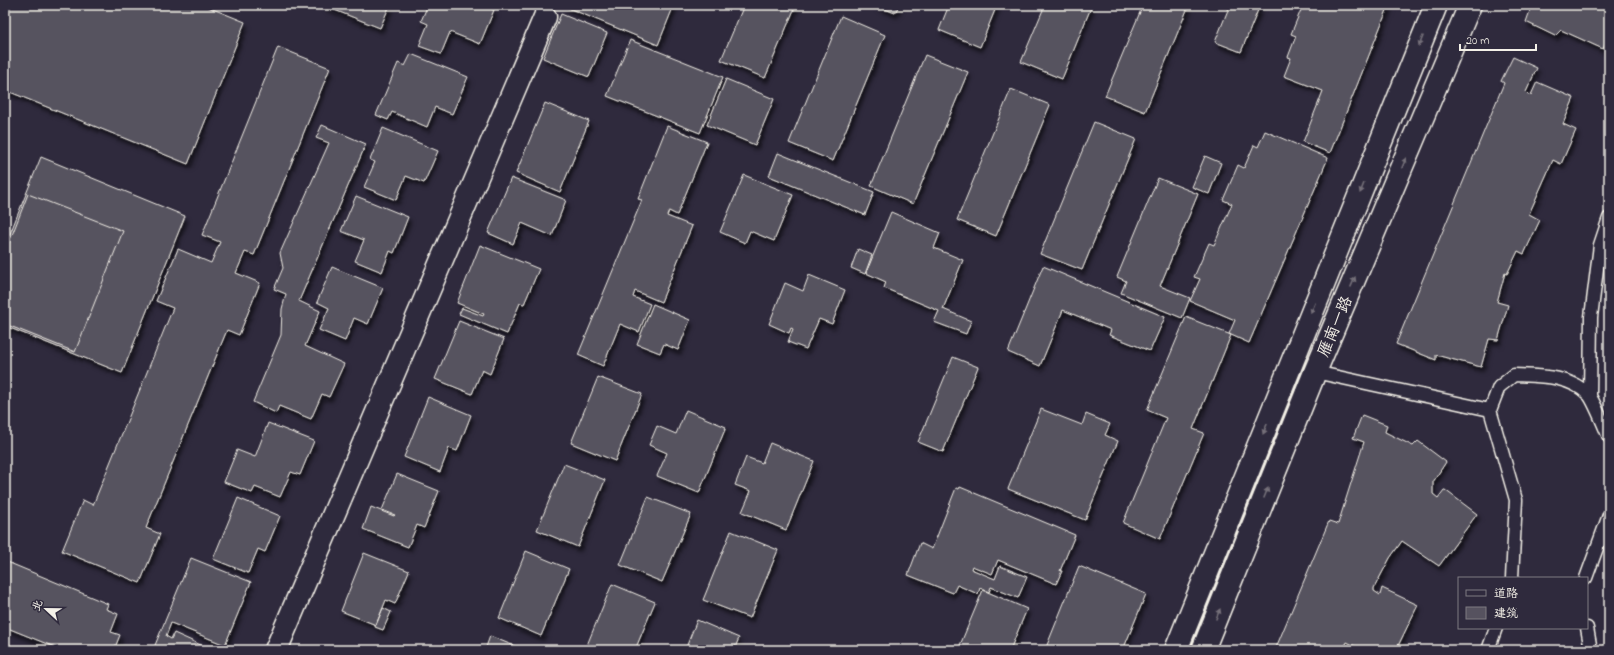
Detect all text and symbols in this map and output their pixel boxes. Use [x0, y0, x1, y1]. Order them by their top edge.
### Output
scale bar [1460, 26, 1536, 52]
text: 20 m [1466, 32, 1489, 50]
one-way arrow [1418, 36, 1424, 47]
one-way arrow [1401, 156, 1407, 168]
one-way arrow [1359, 182, 1365, 193]
one-way arrow [1350, 277, 1356, 288]
street label: 雁南一路 [1312, 293, 1359, 361]
one-way arrow [1310, 303, 1316, 315]
one-way arrow [1262, 423, 1268, 434]
one-way arrow [1264, 487, 1270, 499]
legend [1458, 577, 1588, 629]
text: 道路 [1494, 585, 1518, 603]
north arrow [26, 589, 66, 629]
text: 北 [28, 598, 47, 614]
text: 建筑 [1494, 605, 1518, 623]
one-way arrow [1215, 608, 1221, 619]

